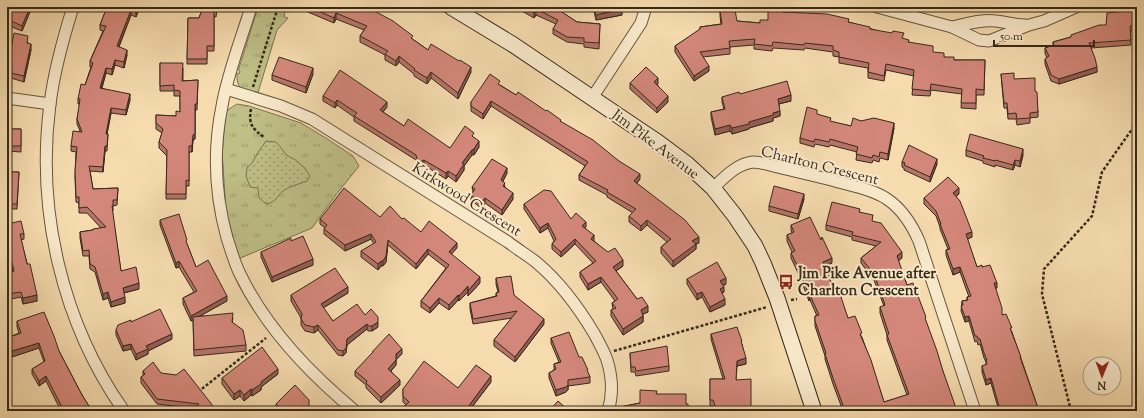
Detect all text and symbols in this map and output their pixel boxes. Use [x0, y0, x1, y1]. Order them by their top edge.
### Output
scale bar [994, 22, 1094, 48]
text: 50 m [999, 28, 1023, 46]
street label: Jim Pike Avenue [606, 105, 703, 185]
street label: Charlton Crescent [759, 142, 881, 191]
street label: Kirkwood Crescent [407, 158, 525, 242]
place label: Jim Pike Avenue after Charlton Crescent [797, 264, 936, 302]
bus stop icon: Jim Pike Avenue after Charlton Crescent [777, 273, 795, 291]
north arrow [1082, 356, 1122, 396]
text: N [1097, 377, 1107, 393]

